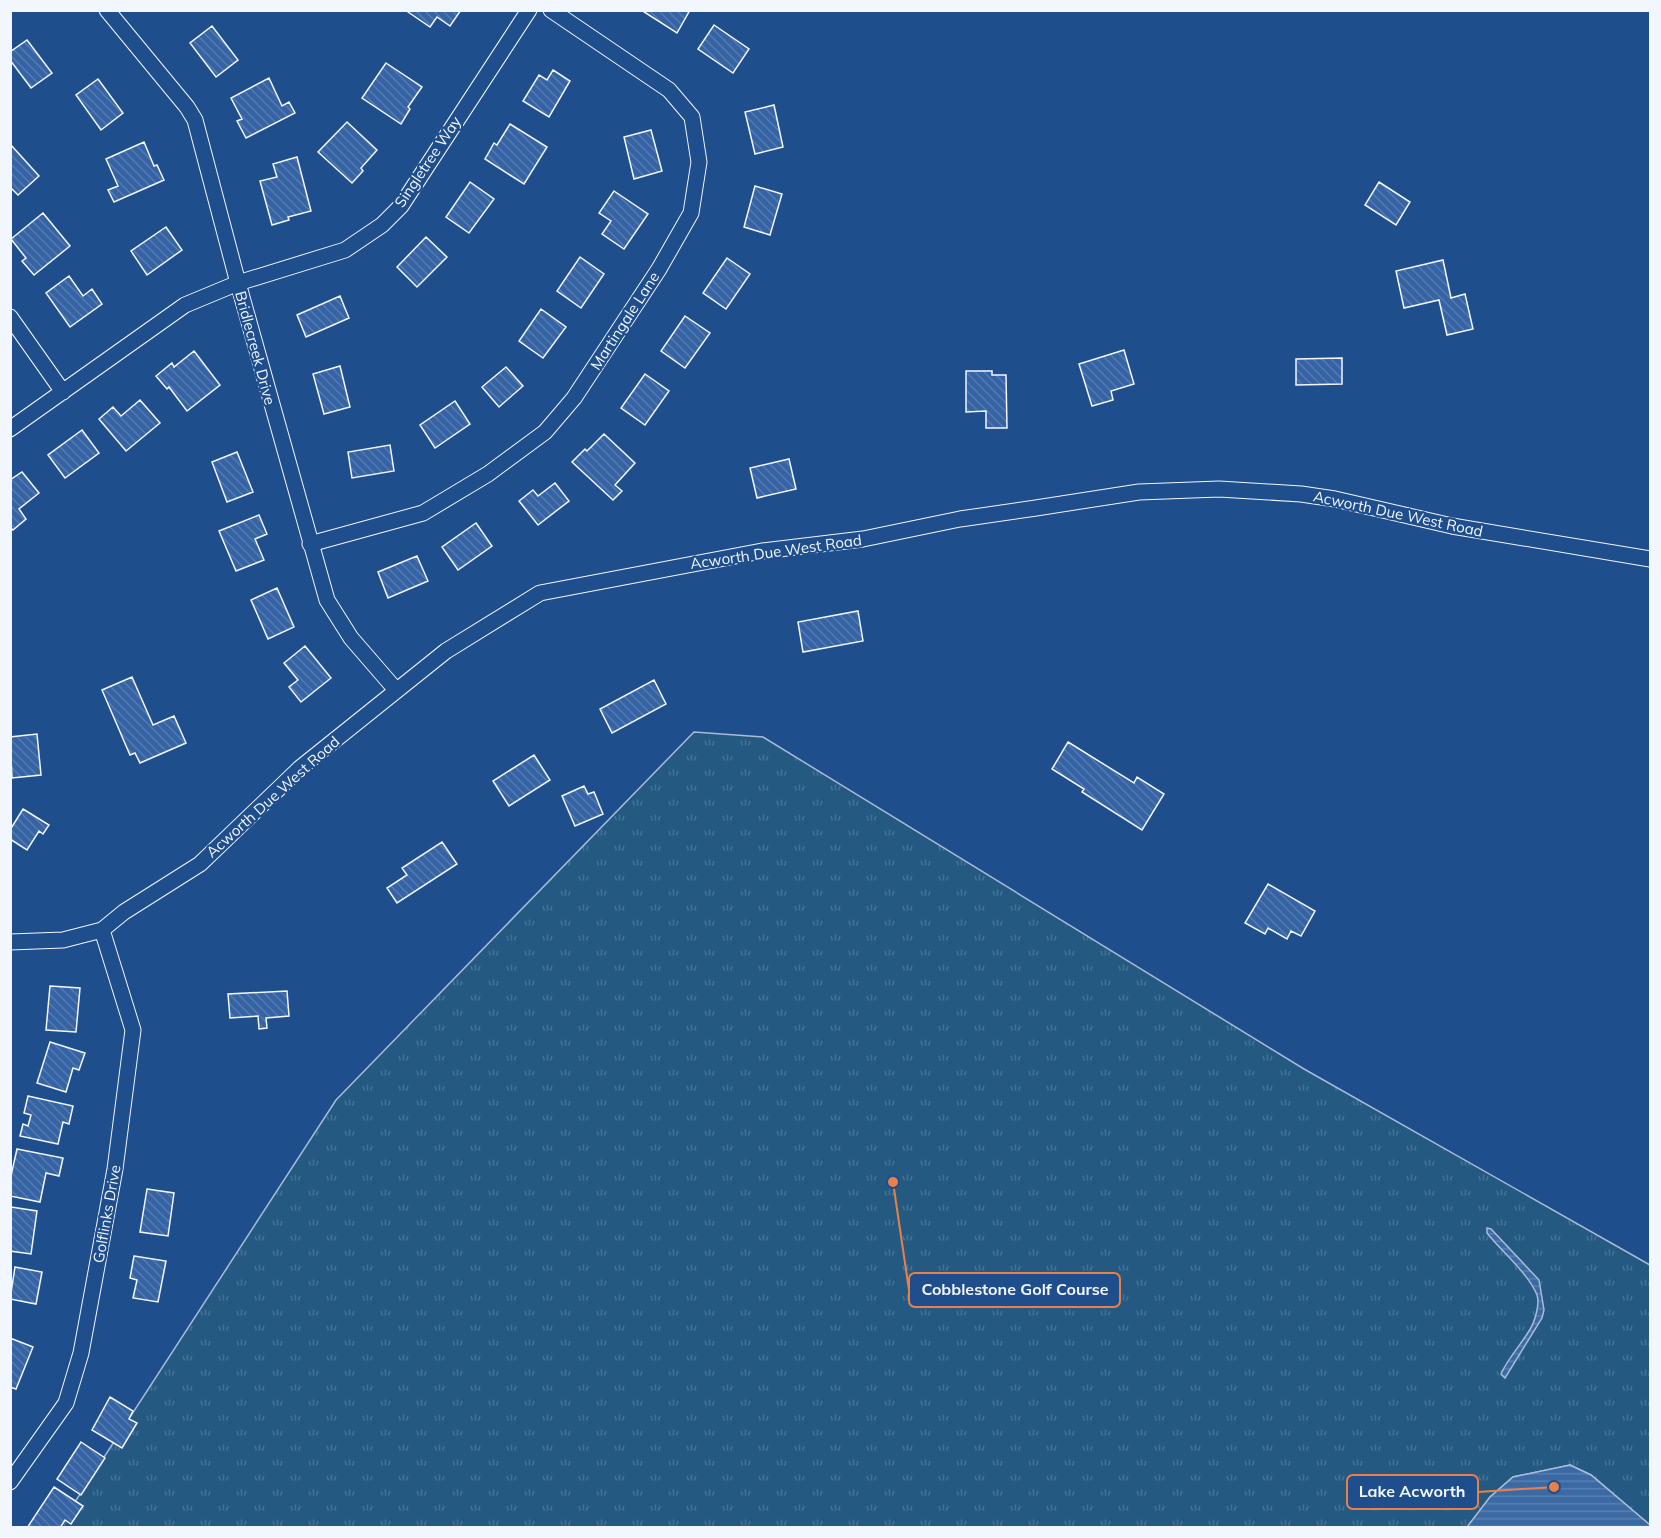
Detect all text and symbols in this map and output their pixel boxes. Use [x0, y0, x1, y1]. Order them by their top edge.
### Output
street label: Singletree Way [390, 112, 465, 211]
street label: Martingale Lane [586, 268, 663, 373]
street label: Bridlecreek Drive [231, 289, 280, 407]
street label: Acworth Due West Road [1312, 486, 1485, 541]
street label: Acworth Due West Road [689, 530, 863, 573]
street label: Acworth Due West Road [202, 732, 343, 862]
street label: Golflinks Drive [89, 1163, 124, 1264]
callout: Cobblestone Golf Course [909, 1273, 1120, 1307]
text: Cobblestone Golf Course [921, 1279, 1109, 1299]
callout: Lake Acworth [1347, 1475, 1478, 1509]
text: Lake Acworth [1359, 1481, 1465, 1501]

